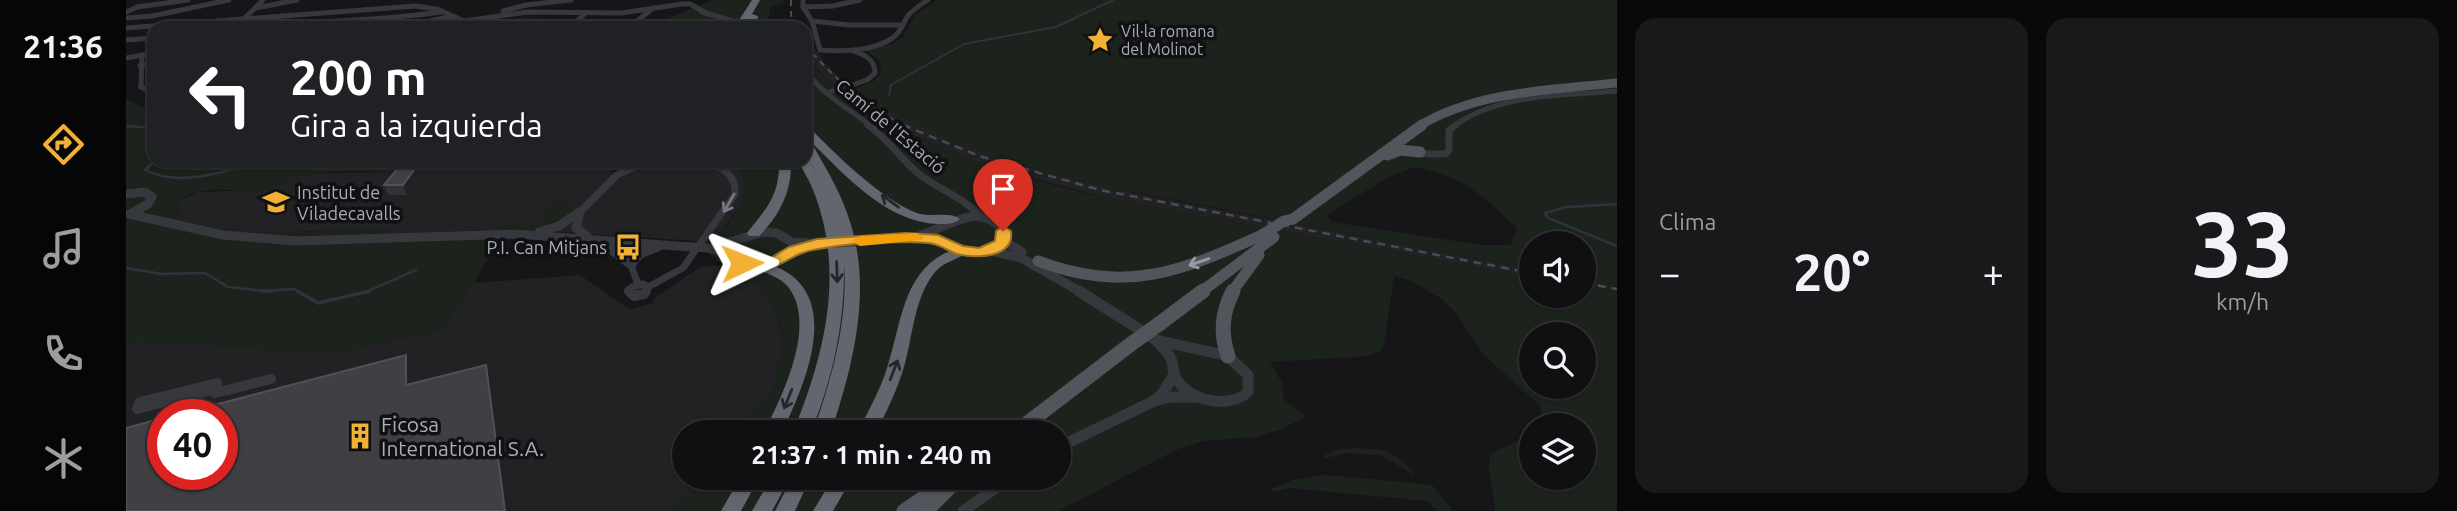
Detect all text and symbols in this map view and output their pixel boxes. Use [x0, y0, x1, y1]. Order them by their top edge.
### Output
place label: Vil·la romana del Molinot [1121, 22, 1215, 58]
place icon: Vil·la romana del Molinot [1085, 25, 1115, 55]
text: 21:36 [23, 28, 103, 64]
icon: left [175, 49, 266, 140]
text: 200 m [290, 49, 427, 104]
street label: Camí de l'Estació [833, 75, 949, 177]
text: Gira a la izquierda [290, 107, 543, 143]
icon: directions [39, 120, 88, 169]
pin [973, 159, 1033, 231]
icon: arrive [984, 170, 1022, 208]
place label: Institut de Viladecavalls [297, 182, 401, 223]
school or university icon: Institut de Viladecavalls [261, 187, 291, 217]
one-way arrow [722, 192, 736, 212]
text: 33 [2191, 192, 2294, 294]
one-way arrow [881, 194, 900, 208]
text: Clima [1659, 209, 1716, 234]
icon: music [39, 224, 88, 273]
position arrow [705, 226, 779, 300]
map controls [1519, 231, 1596, 490]
button: sound [1519, 231, 1596, 308]
bus stop icon: P.I. Can Mitjans [613, 232, 643, 262]
place label: P.I. Can Mitjans [487, 237, 607, 257]
text: 20° [1793, 243, 1870, 301]
text: − [1659, 252, 1680, 294]
text: + [1983, 252, 2004, 294]
one-way arrow [1189, 257, 1211, 269]
one-way arrow [830, 260, 843, 283]
text: km/h [2216, 289, 2269, 314]
button: search [1519, 322, 1596, 399]
icon: phone [39, 329, 88, 378]
one-way arrow [889, 359, 902, 381]
one-way arrow [781, 388, 794, 409]
speed limit sign: 40 [147, 399, 238, 490]
place label: Ficosa International S.A. [381, 412, 544, 460]
button: layers [1519, 413, 1596, 490]
building icon: Ficosa International S.A. [345, 421, 375, 451]
icon: climate [39, 434, 88, 483]
text: 21:37 · 1 min · 240 m [751, 440, 992, 469]

